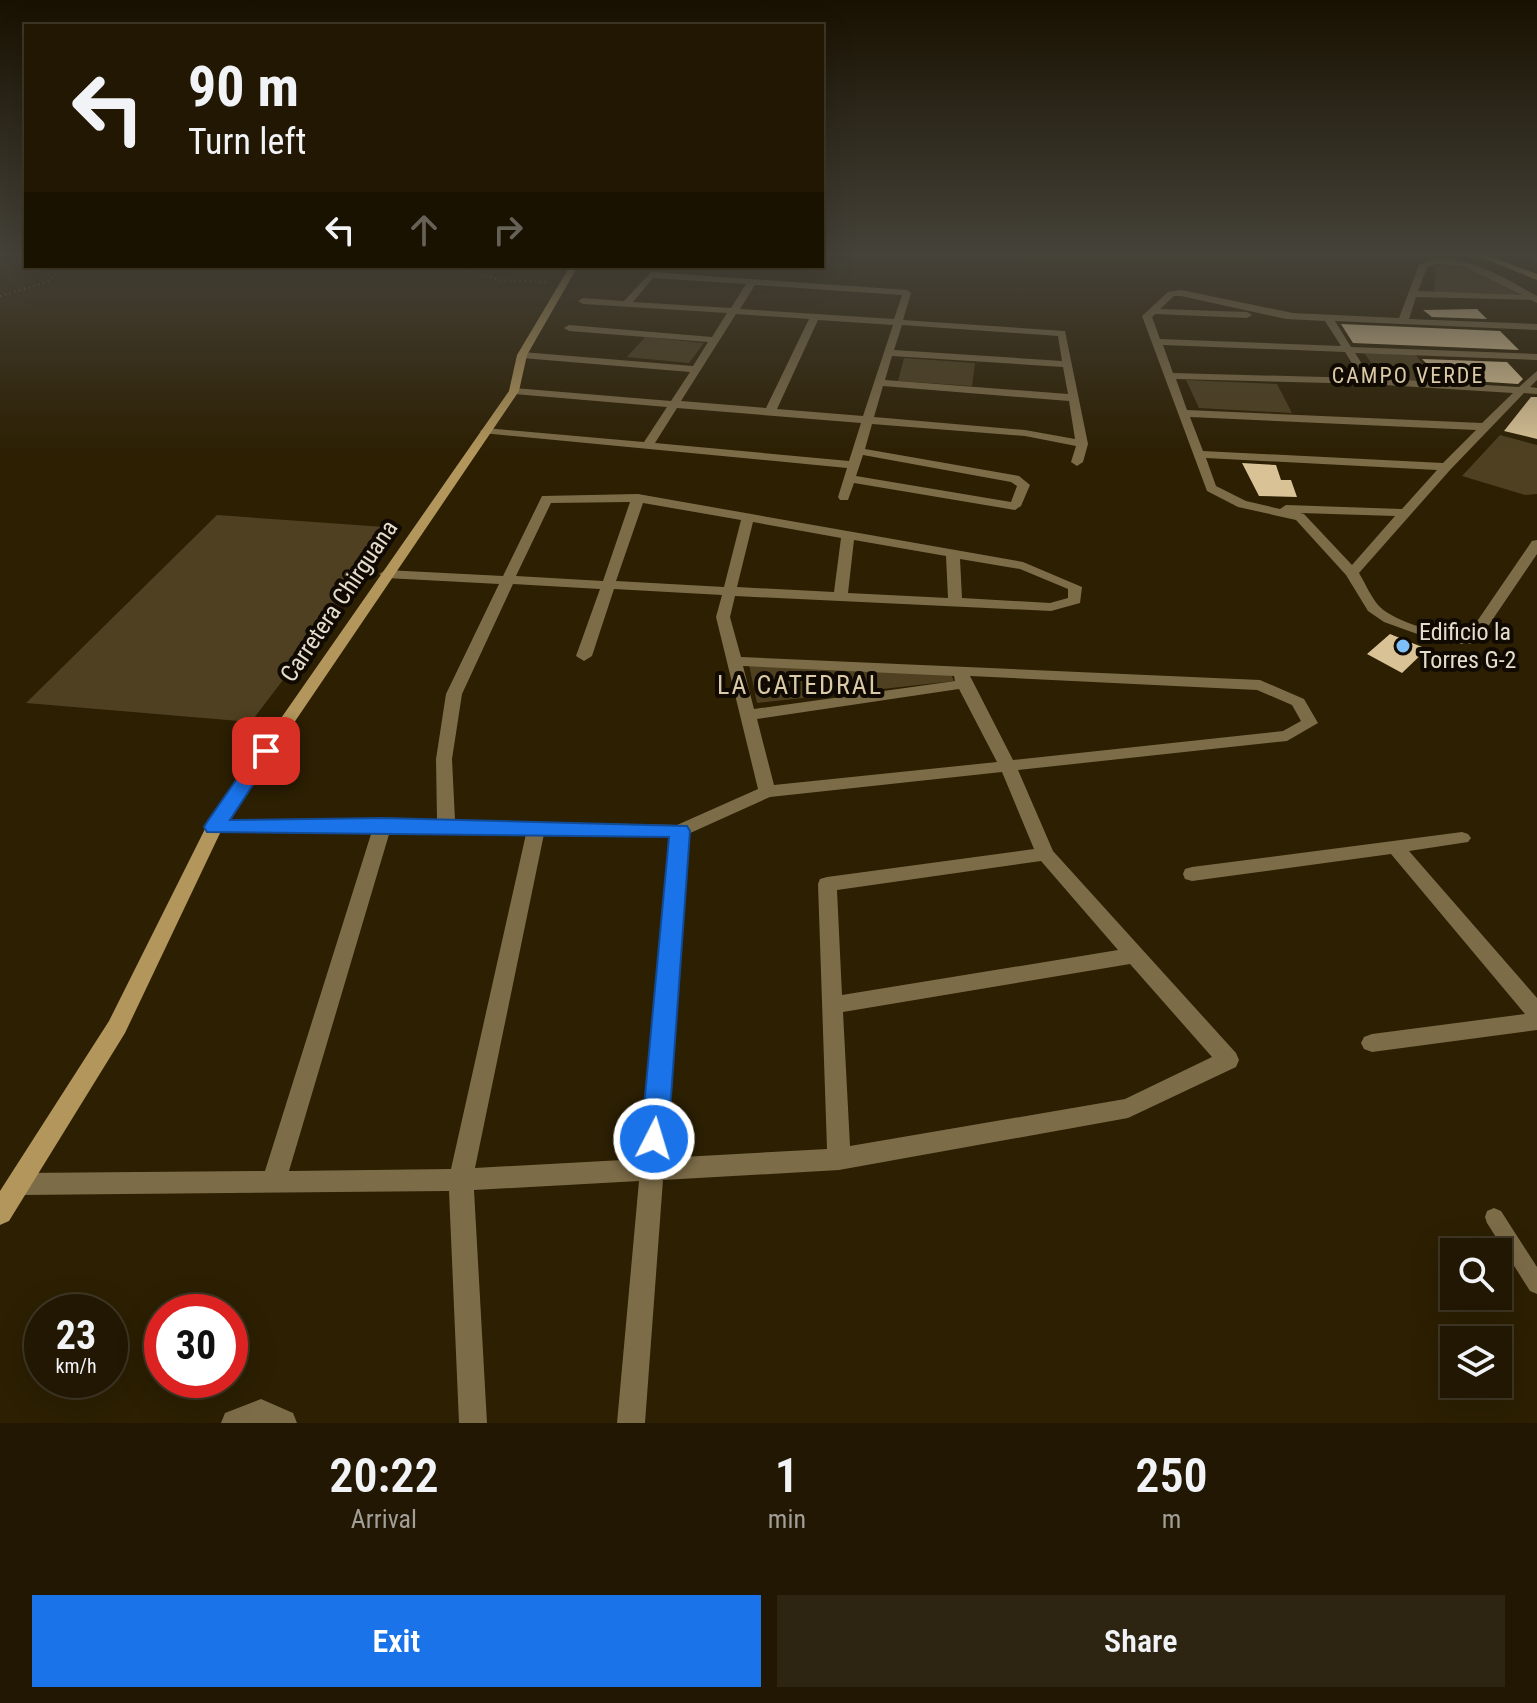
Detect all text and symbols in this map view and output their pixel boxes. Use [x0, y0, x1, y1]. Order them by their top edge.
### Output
text: 90 m [188, 54, 299, 120]
icon: left [56, 56, 160, 160]
text: Turn left [188, 121, 306, 163]
icon: left [318, 208, 362, 252]
icon: ahead [402, 208, 446, 252]
icon: right [486, 208, 530, 252]
district label: CAMPO VERDE [1332, 363, 1484, 388]
street label: Carretera Chirguana [275, 515, 403, 687]
place label: Edificio la Torres G-2 [1419, 618, 1516, 674]
marker: Edificio la Torres G-2 [1394, 637, 1412, 655]
district label: LA CATEDRAL [717, 670, 883, 700]
pin [232, 717, 300, 785]
icon: arrive [244, 729, 288, 773]
position arrow [612, 1097, 696, 1181]
map controls [1440, 1238, 1512, 1398]
button: search [1440, 1238, 1512, 1310]
speed limit sign: 30 [144, 1294, 248, 1398]
text: 23 [56, 1312, 96, 1359]
button: layers [1440, 1326, 1512, 1398]
text: km/h [55, 1354, 97, 1378]
text: 20:22 [329, 1447, 439, 1504]
text: 1 [775, 1447, 799, 1504]
text: 250 [1135, 1447, 1208, 1504]
text: Arrival [351, 1504, 417, 1534]
text: min [768, 1504, 806, 1534]
text: m [1162, 1504, 1181, 1534]
button: Exit [32, 1595, 761, 1687]
button: Share [777, 1595, 1505, 1687]

